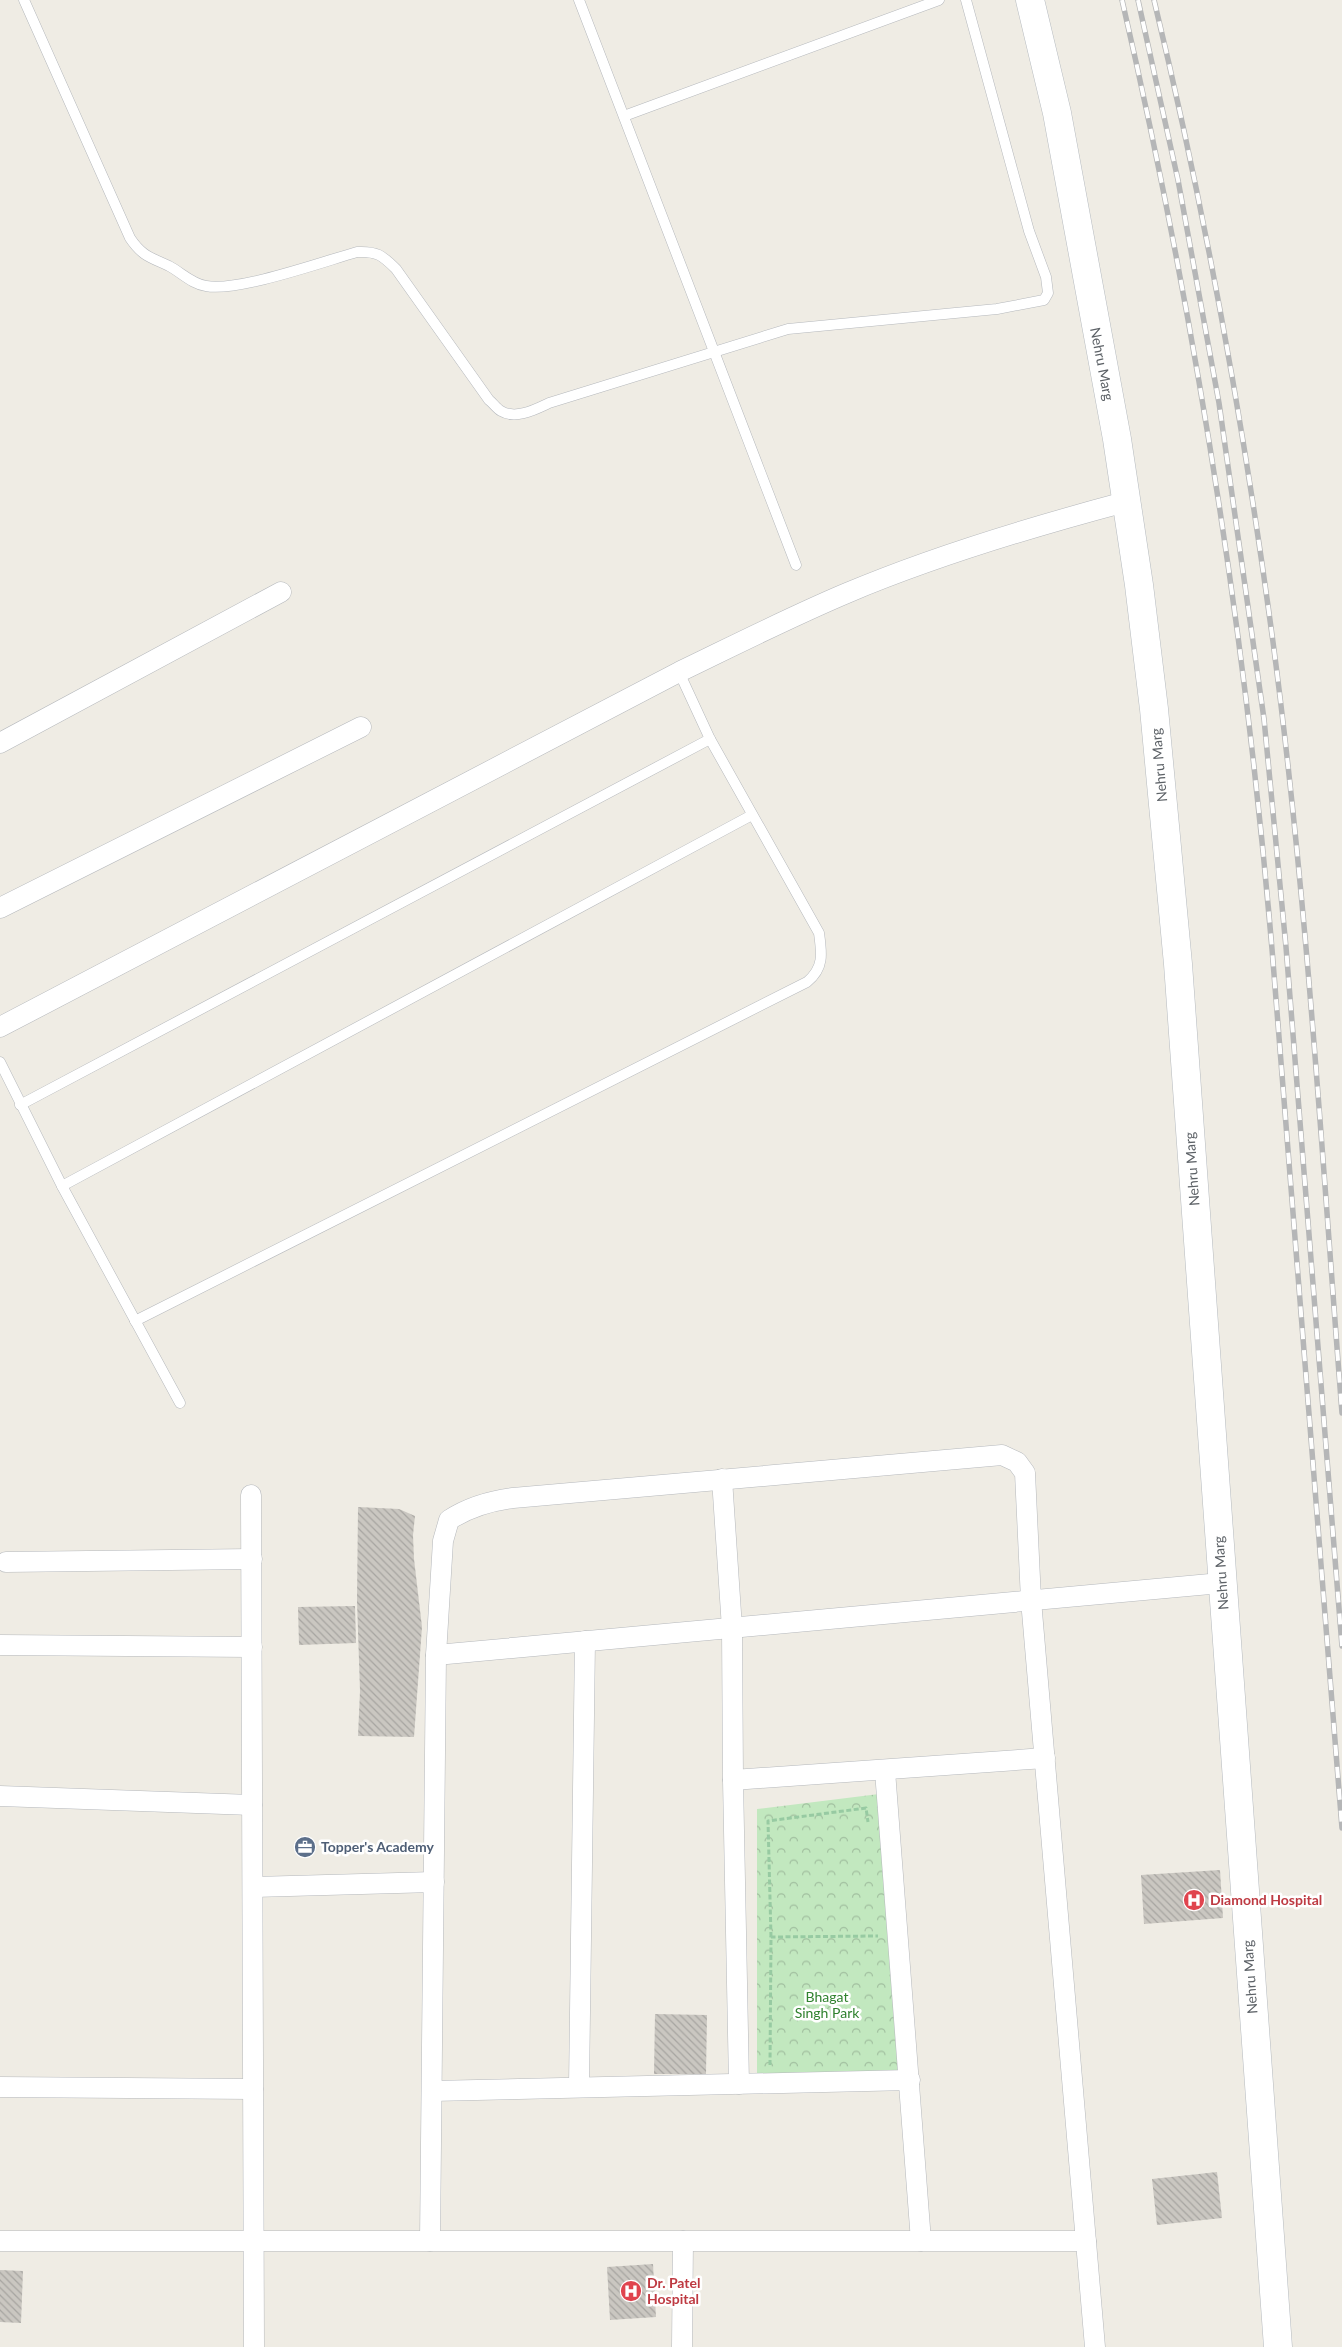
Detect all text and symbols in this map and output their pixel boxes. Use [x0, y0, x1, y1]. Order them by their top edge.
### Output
street label: Nehru Marg [1087, 326, 1118, 402]
street label: Nehru Marg [1147, 727, 1170, 803]
street label: Nehru Marg [1180, 1131, 1203, 1207]
street label: Nehru Marg [1209, 1535, 1232, 1611]
office icon: Topper's Academy [293, 1835, 317, 1859]
place label: Topper's Academy [321, 1838, 435, 1855]
hospital icon: Diamond Hospital [1182, 1888, 1206, 1912]
place label: Diamond Hospital [1210, 1891, 1322, 1908]
street label: Nehru Marg [1238, 1939, 1261, 2015]
park label: Bhagat Singh Park [795, 1988, 860, 2021]
place label: Dr. Patel Hospital [647, 2274, 700, 2307]
hospital icon: Dr. Patel Hospital [619, 2279, 643, 2303]

